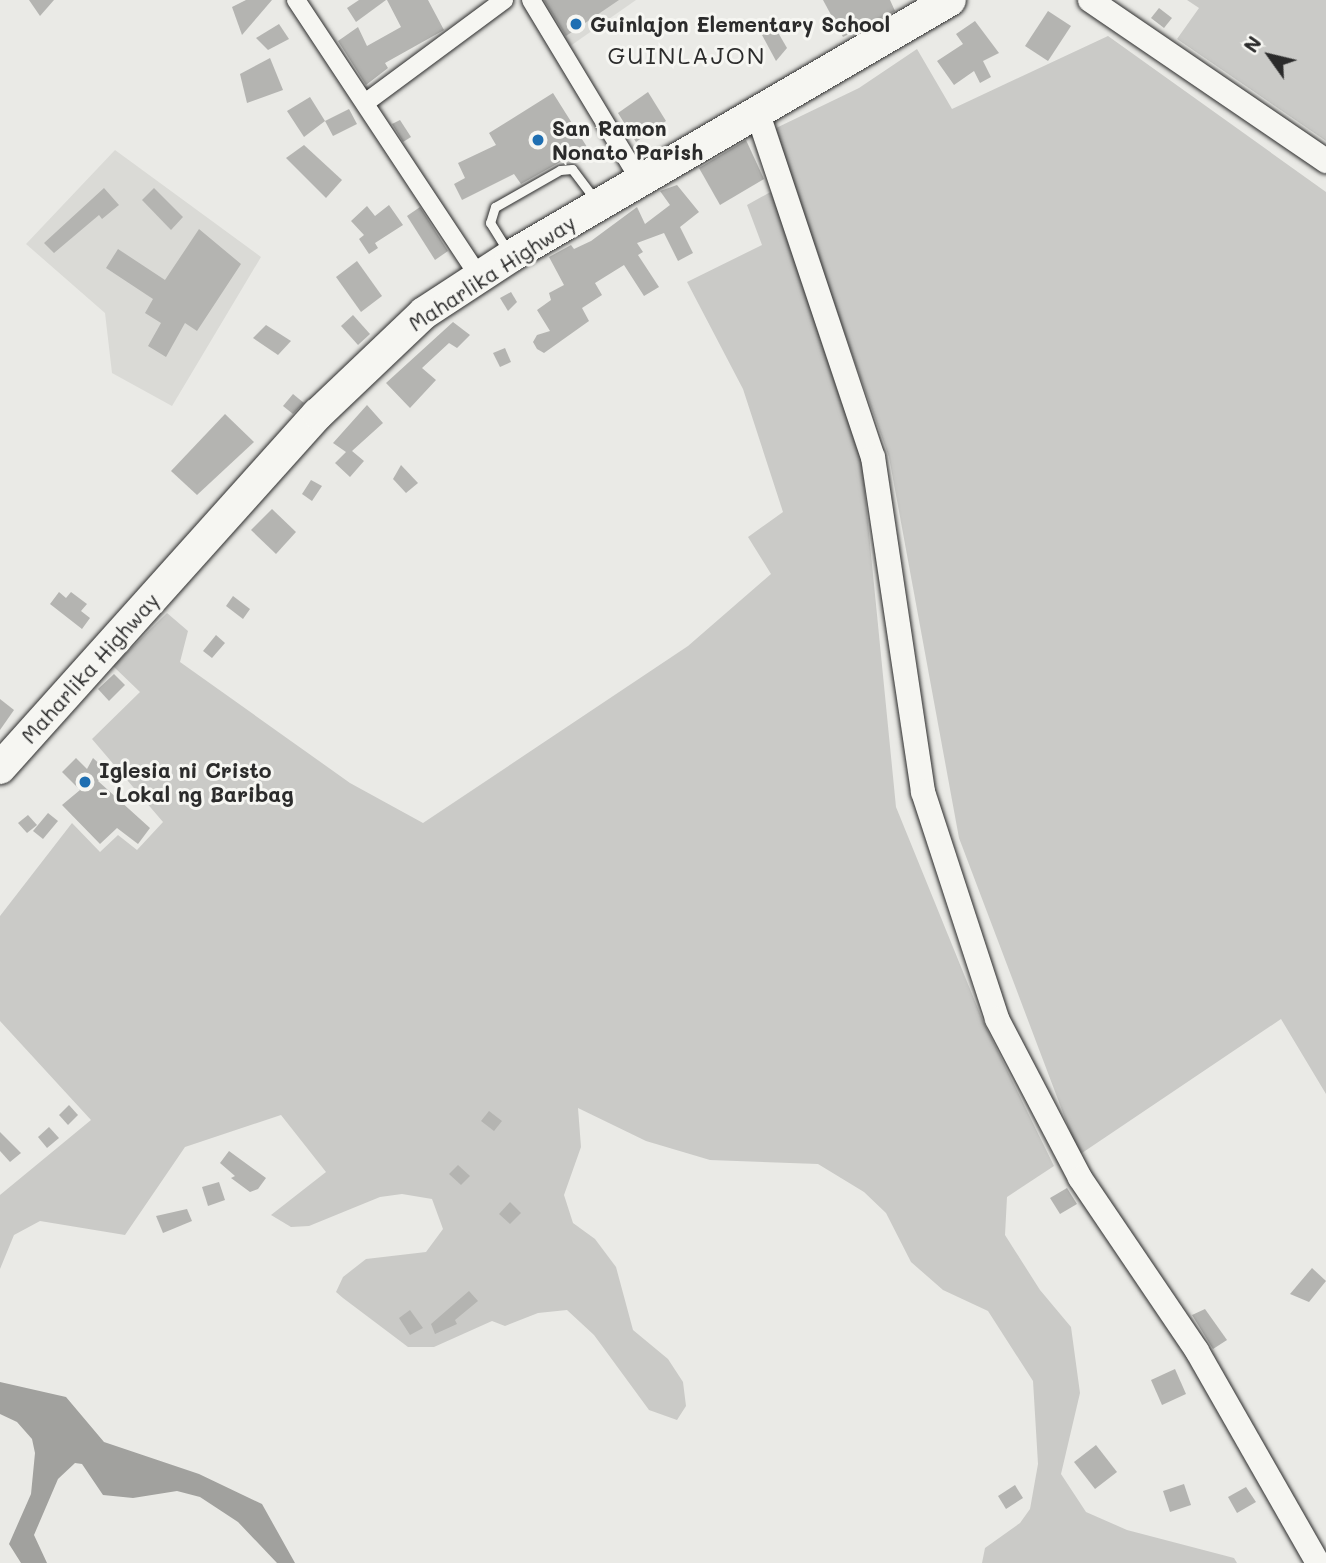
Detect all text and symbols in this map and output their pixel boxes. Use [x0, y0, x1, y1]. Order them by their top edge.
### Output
place label: Guinlajon Elementary School [590, 11, 890, 37]
marker: Guinlajon Elementary School [568, 16, 584, 32]
north arrow [1235, 21, 1305, 91]
text: N [1238, 31, 1267, 57]
district label: GUINLAJON [609, 41, 765, 69]
place label: San Ramon Nonato Parish [552, 115, 703, 165]
marker: San Ramon Nonato Parish [530, 132, 546, 148]
street label: Maharlika Highway [404, 210, 580, 336]
street label: Maharlika Highway [16, 588, 164, 748]
place label: Iglesia ni Cristo - Lokal ng Baribag [99, 757, 294, 807]
marker: Iglesia ni Cristo - Lokal ng Baribag [77, 774, 93, 790]

